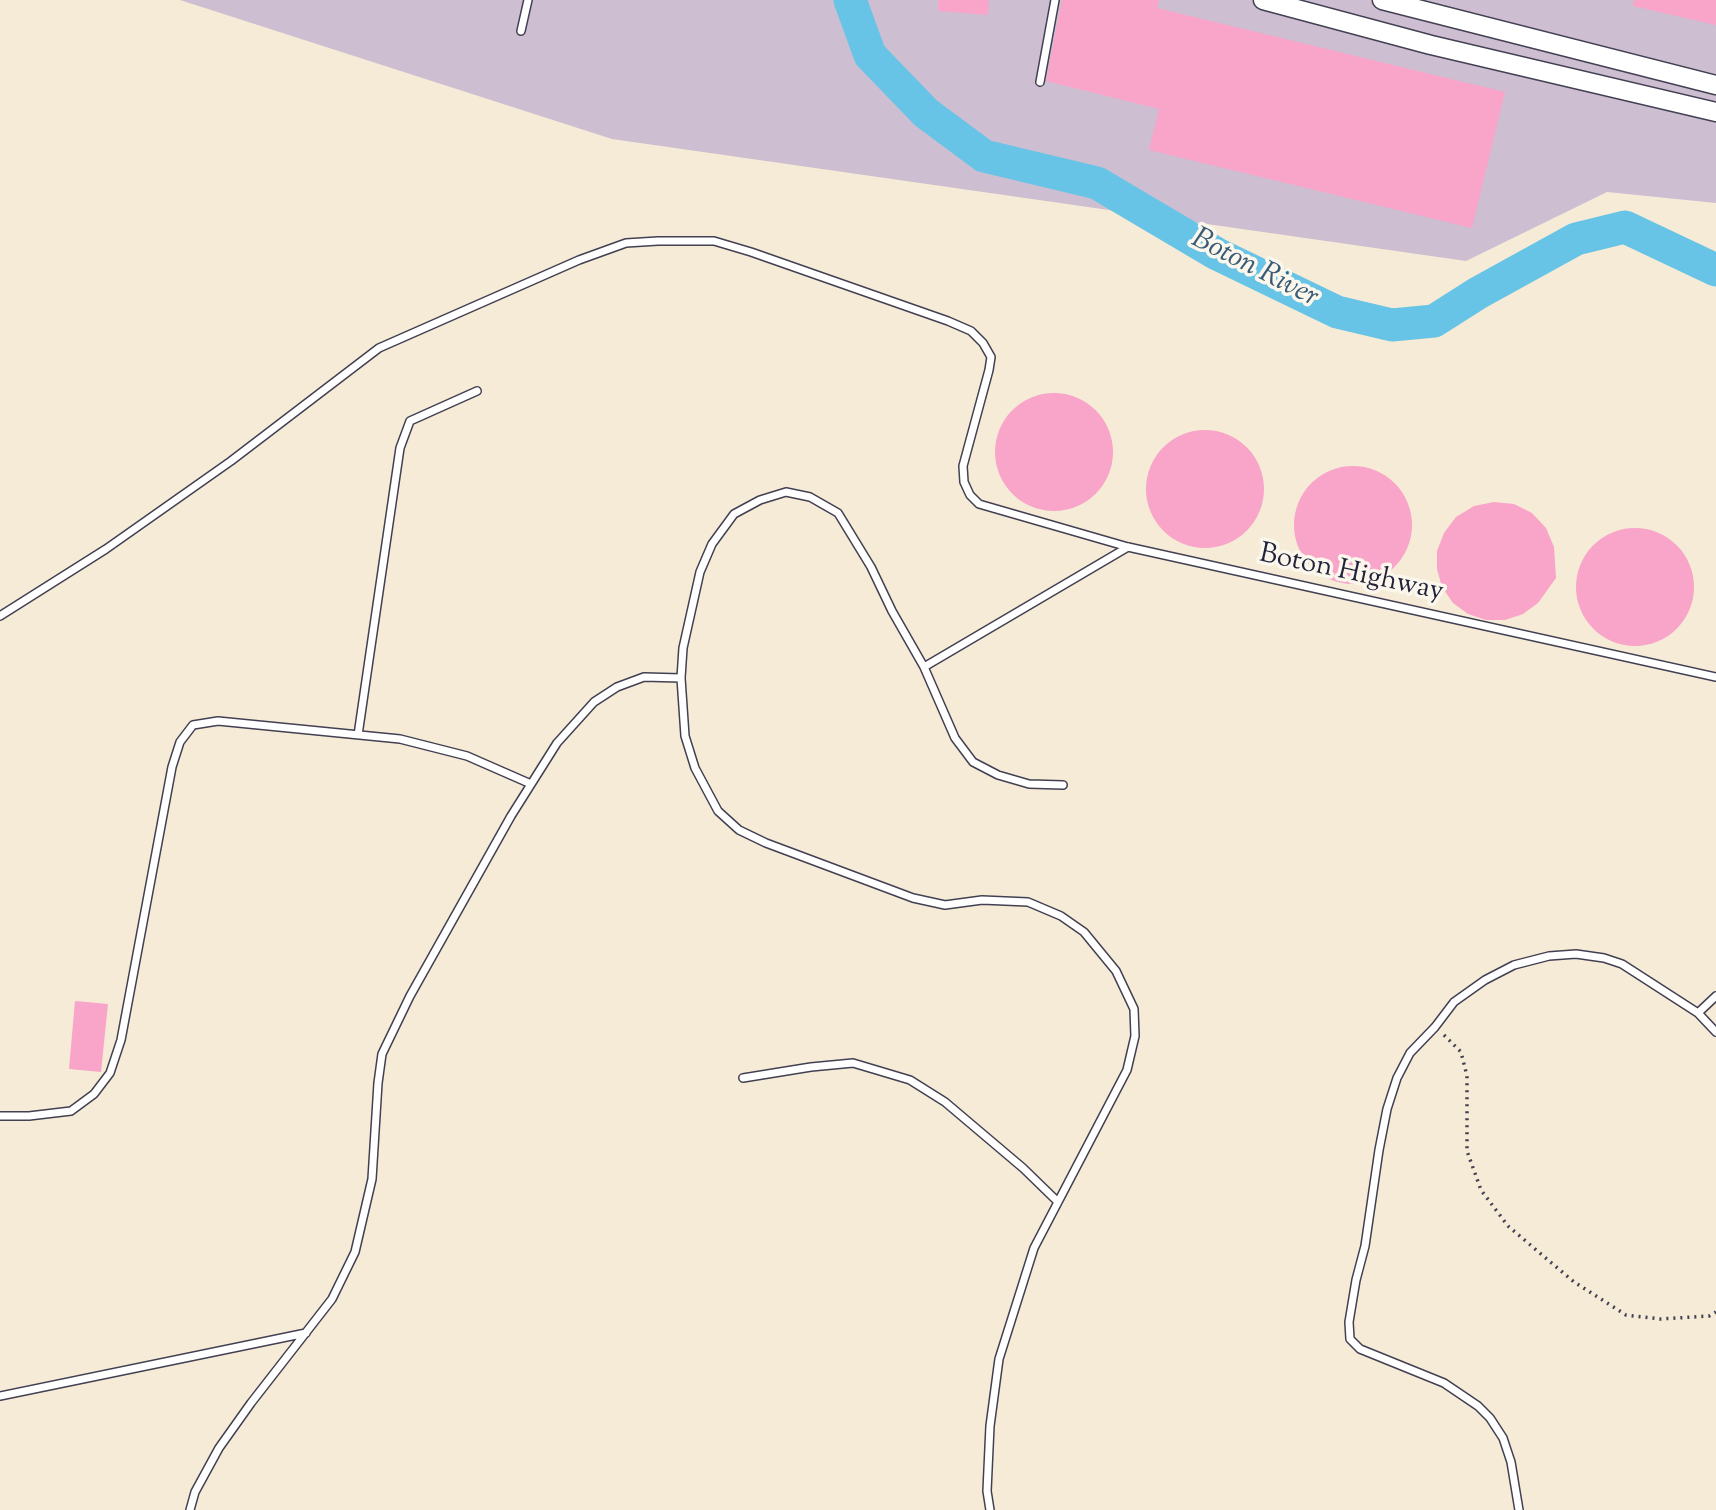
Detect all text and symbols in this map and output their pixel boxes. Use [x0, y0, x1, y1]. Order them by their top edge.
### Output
water label: Boton River [1184, 223, 1324, 317]
street label: Boton Highway [1256, 539, 1446, 611]

